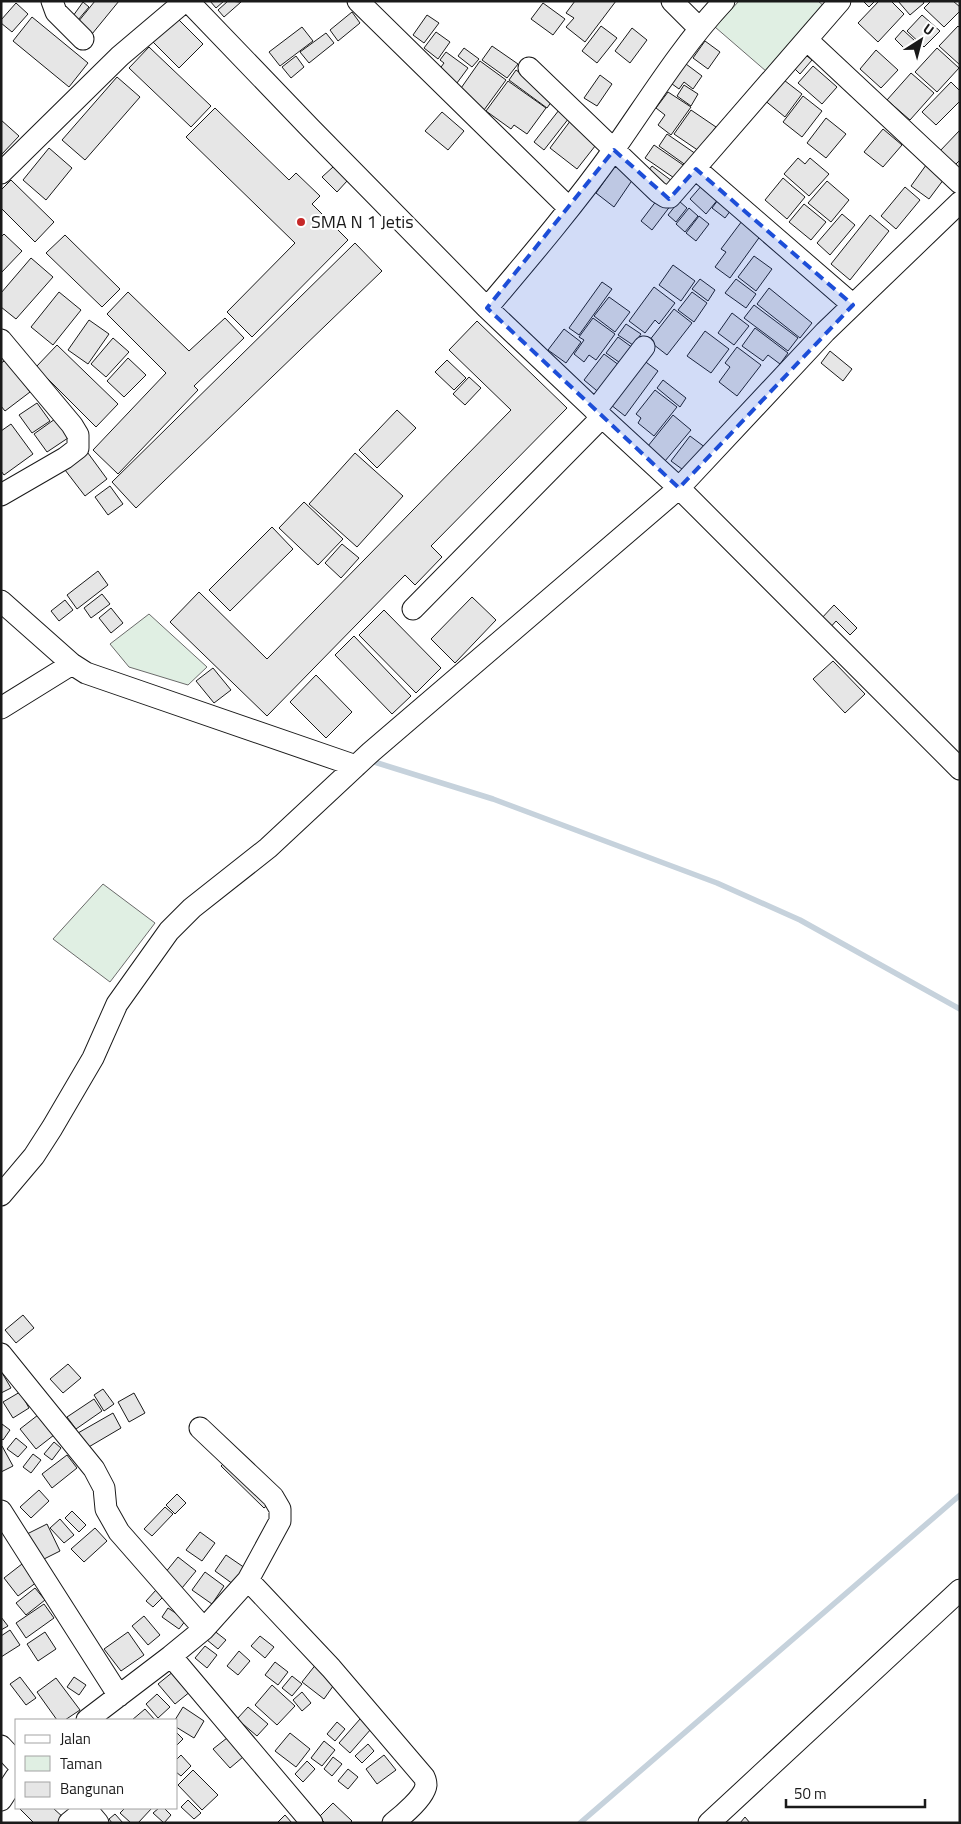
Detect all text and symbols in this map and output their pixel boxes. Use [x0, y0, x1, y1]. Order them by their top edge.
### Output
north arrow [896, 15, 946, 65]
text: U [919, 18, 939, 40]
place label: SMA N 1 Jetis [311, 208, 414, 235]
marker: SMA N 1 Jetis [295, 216, 307, 228]
legend [15, 1719, 178, 1809]
text: Jalan [60, 1727, 91, 1750]
text: Taman [60, 1752, 102, 1775]
scale bar [786, 1776, 925, 1808]
text: Bangunan [60, 1777, 124, 1800]
text: 50 m [794, 1782, 827, 1805]

